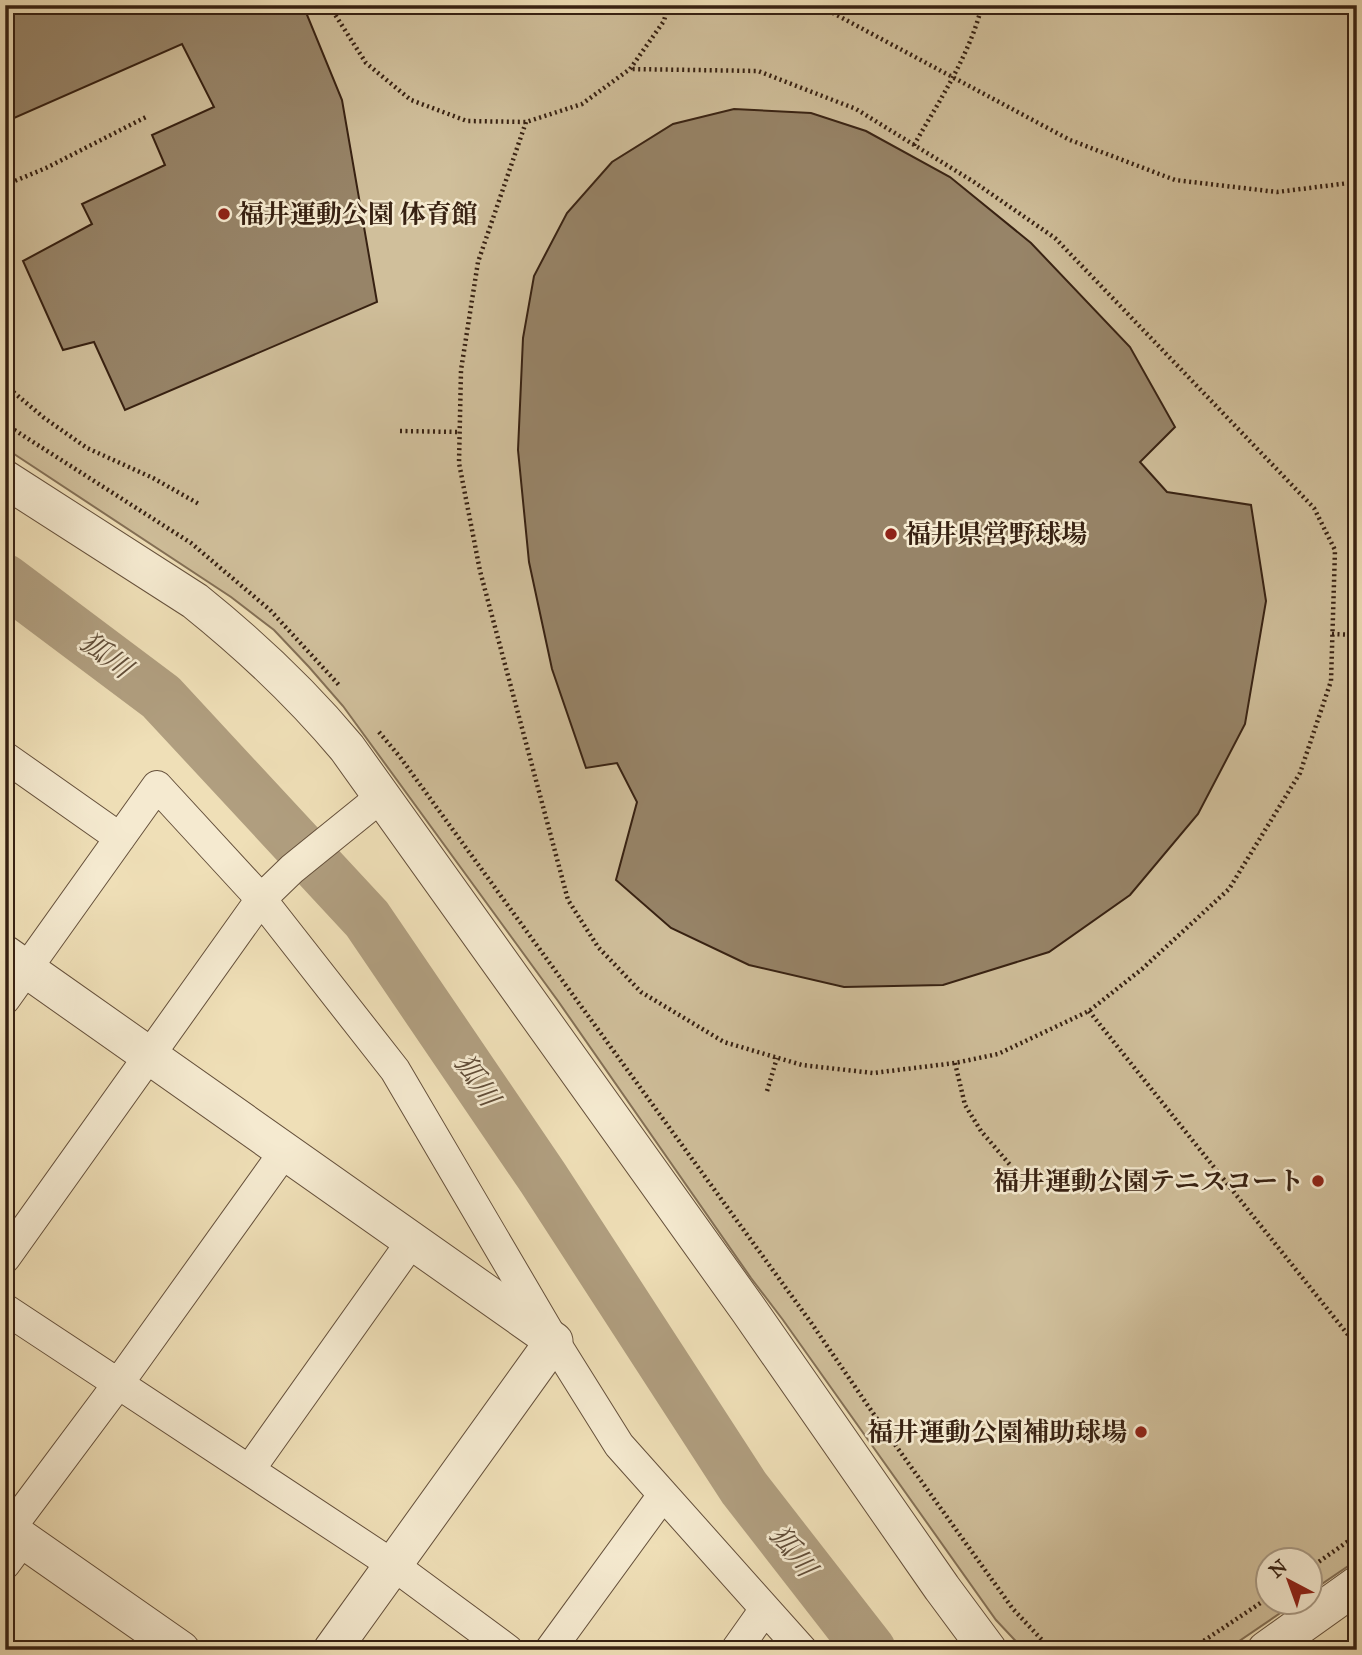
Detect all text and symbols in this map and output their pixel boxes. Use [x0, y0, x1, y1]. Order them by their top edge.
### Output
place label: 福井運動公園 体育館 [238, 198, 478, 230]
marker: 福井運動公園 体育館 [216, 206, 232, 222]
place label: 福井県営野球場 [905, 518, 1087, 550]
marker: 福井県営野球場 [883, 526, 899, 542]
water label: 狐川 [73, 624, 141, 688]
water label: 狐川 [447, 1047, 509, 1115]
place label: 福井運動公園テニスコート [993, 1165, 1304, 1197]
marker: 福井運動公園テニスコート [1310, 1173, 1326, 1189]
place label: 福井運動公園補助球場 [867, 1416, 1127, 1448]
marker: 福井運動公園補助球場 [1133, 1424, 1149, 1440]
water label: 狐川 [762, 1518, 826, 1586]
north arrow [1254, 1546, 1324, 1616]
text: N [1265, 1555, 1292, 1583]

